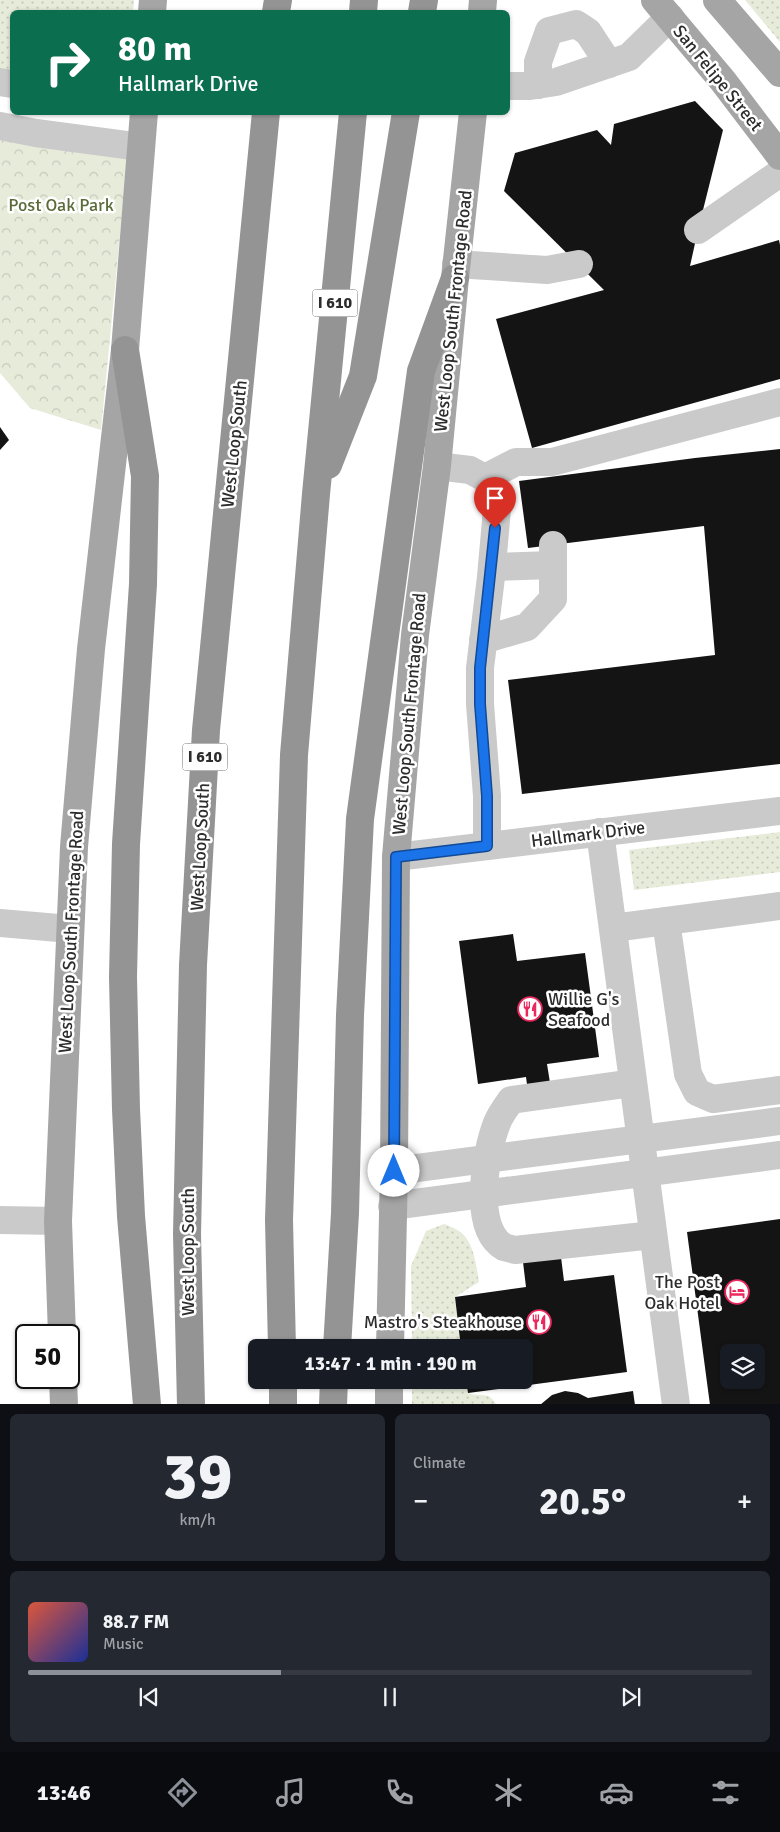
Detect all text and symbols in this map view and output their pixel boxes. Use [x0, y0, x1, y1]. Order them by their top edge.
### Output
street label: San Felipe Street [668, 20, 768, 136]
text: 80 m [118, 27, 192, 70]
icon: right [35, 30, 100, 95]
text: Hallmark Drive [118, 70, 259, 97]
street label: West Loop South Frontage Road [429, 189, 477, 433]
park label: Post Oak Park [8, 194, 114, 216]
road number: I 610 [312, 290, 358, 316]
street label: West Loop South [216, 379, 252, 509]
pin [474, 477, 516, 528]
icon: arrive [481, 484, 509, 512]
street label: West Loop South Frontage Road [387, 592, 431, 836]
road number: I 610 [182, 744, 228, 770]
street label: West Loop South [186, 782, 214, 912]
street label: West Loop South Frontage Road [54, 810, 88, 1054]
street label: Hallmark Drive [530, 816, 646, 852]
place label: Willie G's Seafood [548, 988, 620, 1031]
restaurant icon: Willie G's Seafood [517, 996, 543, 1022]
position arrow [367, 1144, 419, 1196]
street label: West Loop South [177, 1188, 199, 1316]
place label: The Post Oak Hotel [645, 1271, 720, 1314]
hotel icon: The Post Oak Hotel [724, 1279, 750, 1305]
restaurant icon: Mastro's Steakhouse [526, 1309, 552, 1335]
place label: Mastro's Steakhouse [364, 1311, 522, 1333]
speed limit sign: 50 [15, 1324, 80, 1389]
map controls [720, 1344, 765, 1389]
button: layers [720, 1344, 765, 1389]
text: 13:47 · 1 min · 190 m [304, 1352, 477, 1376]
text: 39 [162, 1437, 233, 1517]
text: Climate [413, 1453, 466, 1473]
text: 20.5° [539, 1478, 626, 1525]
text: − [413, 1484, 428, 1518]
text: + [737, 1484, 752, 1518]
text: km/h [179, 1510, 216, 1530]
text: 88.7 FM [103, 1610, 169, 1634]
text: Music [103, 1634, 144, 1654]
icon: previous [135, 1683, 163, 1711]
icon: pause [376, 1683, 404, 1711]
icon: next [617, 1683, 645, 1711]
icon: directions [165, 1775, 200, 1810]
icon: music [273, 1775, 308, 1810]
icon: phone [382, 1775, 417, 1810]
icon: climate [491, 1775, 526, 1810]
icon: car [599, 1775, 634, 1810]
icon: filters [708, 1775, 743, 1810]
text: 13:46 [37, 1779, 91, 1806]

